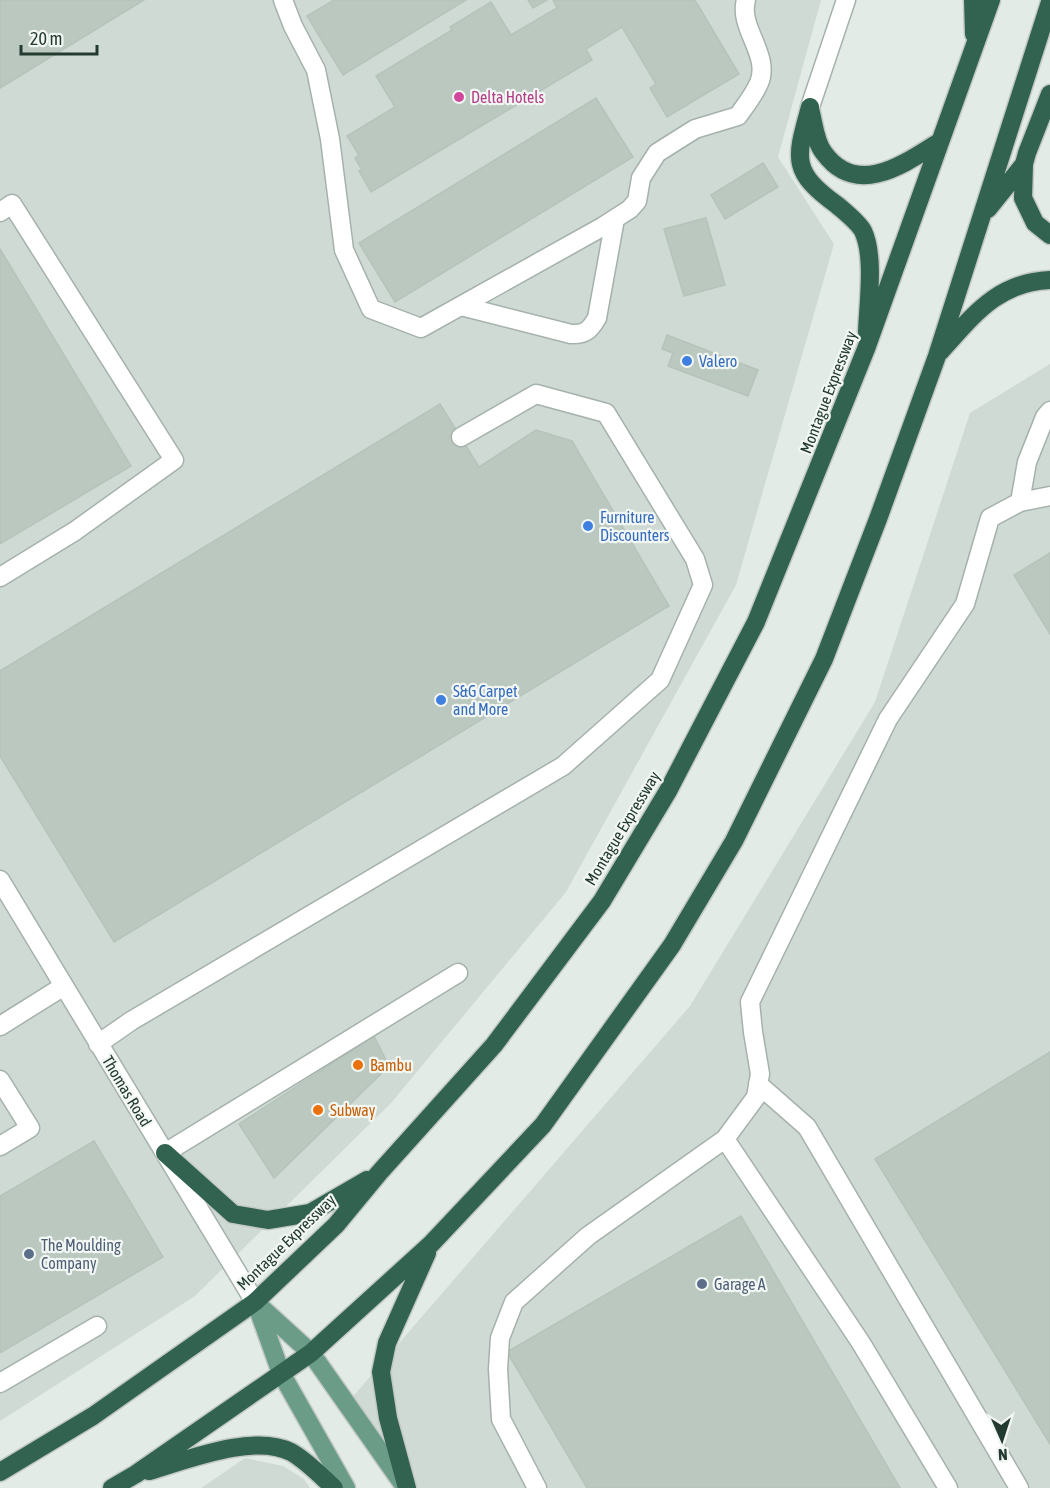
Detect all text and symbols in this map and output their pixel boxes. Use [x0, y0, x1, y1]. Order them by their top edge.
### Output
scale bar [21, 18, 98, 56]
text: 20 m [30, 28, 62, 49]
place label: Delta Hotels [471, 88, 544, 106]
marker: Delta Hotels [452, 90, 466, 104]
street label: Montague Expressway [796, 328, 861, 456]
place label: Valero [699, 352, 737, 370]
marker: Valero [680, 354, 694, 368]
place label: Furniture Discounters [600, 508, 670, 544]
marker: Furniture Discounters [581, 519, 595, 533]
place label: S&G Carpet and More [453, 682, 518, 718]
marker: S&G Carpet and More [434, 693, 448, 707]
street label: Montague Expressway [581, 767, 664, 889]
street label: Thomas Road [99, 1052, 155, 1130]
place label: Bambu [370, 1056, 412, 1074]
marker: Bambu [351, 1058, 365, 1072]
place label: Subway [330, 1101, 376, 1120]
marker: Subway [311, 1103, 325, 1117]
street label: Montague Expressway [233, 1190, 340, 1294]
place label: The Moulding Company [41, 1236, 121, 1273]
marker: The Moulding Company [22, 1247, 36, 1261]
place label: Garage A [714, 1275, 766, 1294]
marker: Garage A [695, 1277, 709, 1291]
north arrow [972, 1410, 1032, 1470]
text: N [998, 1446, 1008, 1464]

